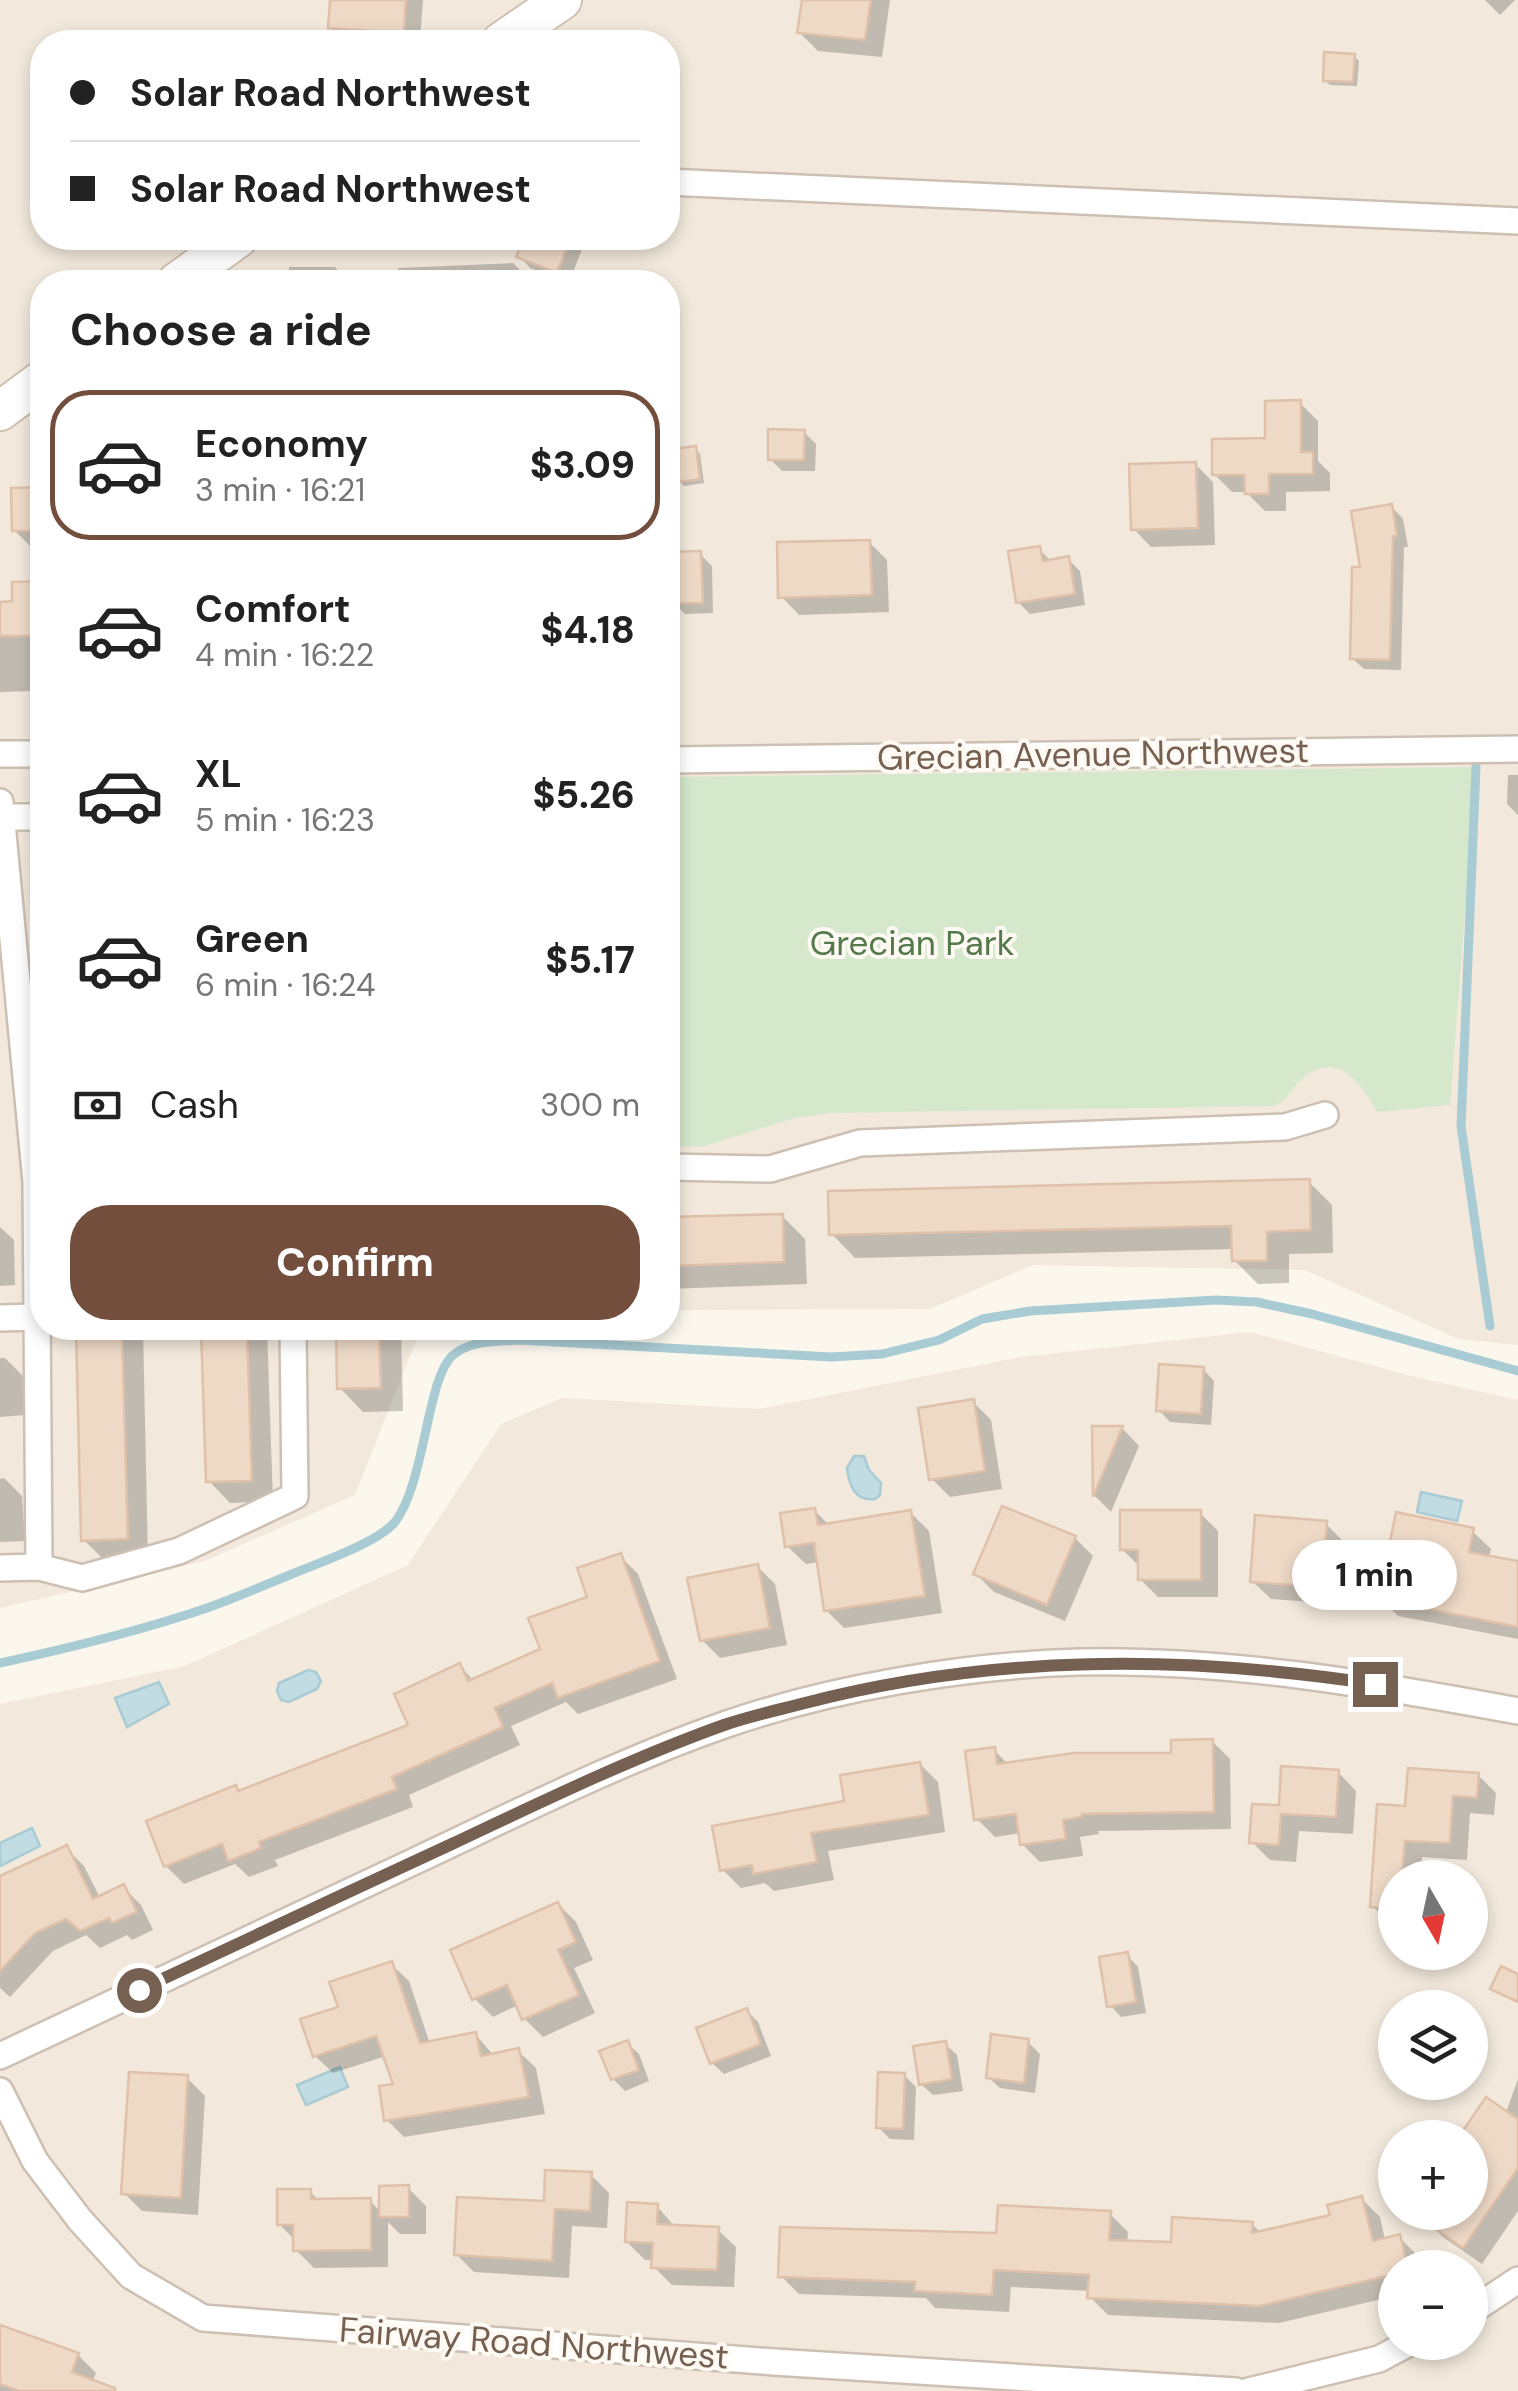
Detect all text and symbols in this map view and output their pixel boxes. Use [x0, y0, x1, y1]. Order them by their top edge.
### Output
text: Solar Road Northwest [130, 68, 531, 118]
text: Solar Road Northwest [130, 164, 531, 214]
text: Choose a ride [70, 300, 372, 359]
text: Economy [195, 419, 368, 469]
icon: car [75, 420, 165, 510]
text: $3.09 [530, 440, 635, 490]
text: 3 min · 16:21 [195, 469, 365, 511]
text: Comfort [195, 584, 351, 634]
icon: car [75, 585, 165, 675]
text: $4.18 [540, 605, 635, 655]
text: 4 min · 16:22 [195, 634, 374, 676]
street label: Grecian Avenue Northwest [877, 727, 1309, 781]
text: XL [195, 749, 242, 799]
icon: car [75, 750, 165, 840]
text: $5.26 [532, 770, 635, 820]
text: 5 min · 16:23 [195, 799, 375, 841]
text: Green [195, 914, 309, 964]
icon: car [75, 915, 165, 1005]
park label: Grecian Park [810, 920, 1015, 966]
text: $5.17 [545, 935, 635, 985]
text: 6 min · 16:24 [195, 964, 375, 1006]
icon: cash [70, 1078, 125, 1133]
text: Cash [150, 1080, 239, 1130]
text: 300 m [540, 1084, 640, 1126]
button: Confirm [70, 1205, 640, 1320]
callout: 1 min [1292, 1539, 1458, 1609]
text: 1 min [1335, 1554, 1414, 1596]
route end [1353, 1662, 1398, 1707]
north arrow [1378, 1860, 1488, 1970]
map controls [1378, 1860, 1488, 2360]
route start [117, 1968, 162, 2013]
button: layers [1378, 1990, 1488, 2100]
button: + [1378, 2120, 1488, 2230]
button: − [1378, 2250, 1488, 2360]
street label: Fairway Road Northwest [338, 2306, 730, 2380]

